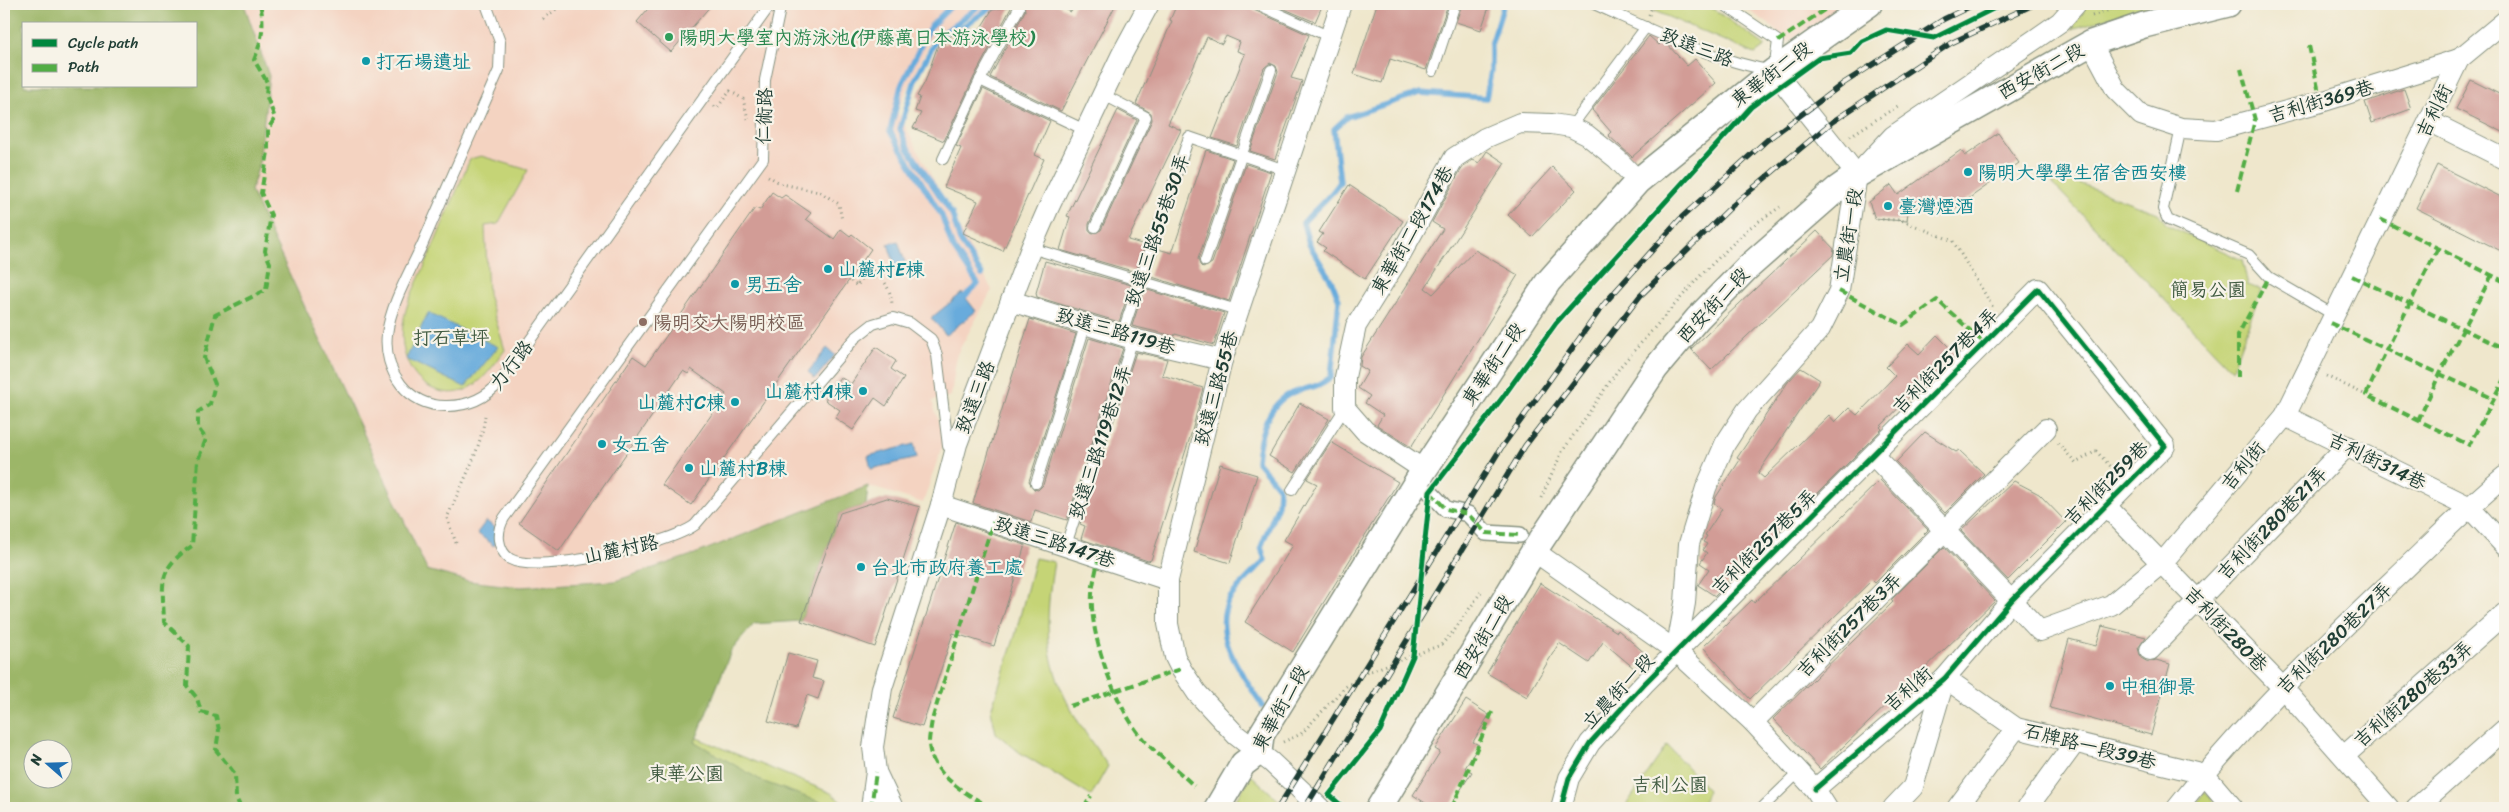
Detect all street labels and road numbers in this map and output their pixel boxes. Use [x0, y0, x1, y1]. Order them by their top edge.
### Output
street label: 致遠三路 [1656, 18, 1738, 76]
street label: 東華街二段 [1723, 32, 1819, 116]
street label: 西安街二段 [1991, 34, 2091, 108]
street label: 吉利街369巷 [2264, 70, 2378, 132]
street label: 吉利街 [2407, 78, 2461, 144]
street label: 仁術路 [747, 87, 781, 145]
street label: 致遠三路55巷30弄 [1115, 149, 1199, 311]
street label: 東華街二段174巷 [1361, 159, 1463, 301]
street label: 立農街一段 [1824, 185, 1872, 285]
street label: 西安街二段 [1669, 259, 1757, 351]
street label: 致遠三路119巷 [1052, 298, 1180, 364]
street label: 吉利街257巷4弄 [1884, 300, 2006, 422]
street label: 東華街二段 [1453, 315, 1533, 413]
street label: 致遠三路55巷 [1185, 327, 1247, 449]
street label: 力行路 [480, 332, 542, 398]
street label: 致遠三路 [946, 356, 1004, 438]
street label: 致遠三路119巷12弄 [1059, 360, 1141, 524]
street label: 吉利街314巷 [2322, 423, 2432, 499]
street label: 吉利街259巷 [2055, 432, 2157, 534]
street label: 吉利街 [2212, 434, 2274, 498]
street label: 吉利街280巷21弄 [2209, 458, 2335, 588]
street label: 吉利街257巷5弄 [1703, 481, 1825, 603]
street label: 致遠三路147巷 [990, 507, 1120, 577]
street label: 山麓村路 [580, 525, 662, 573]
street label: 吉利街257巷3弄 [1788, 564, 1910, 686]
street label: 吉利街280巷27弄 [2268, 574, 2400, 702]
street label: 吉利街280巷 [2176, 578, 2276, 680]
street label: 西安街二段 [1444, 588, 1522, 686]
street label: 吉利街280巷33弄 [2345, 632, 2481, 756]
street label: 立農街一段 [1574, 645, 1662, 737]
street label: 東華街二段 [1243, 658, 1317, 758]
street label: 吉利街 [1876, 658, 1940, 720]
street label: 石牌路一段39巷 [2020, 714, 2160, 778]

